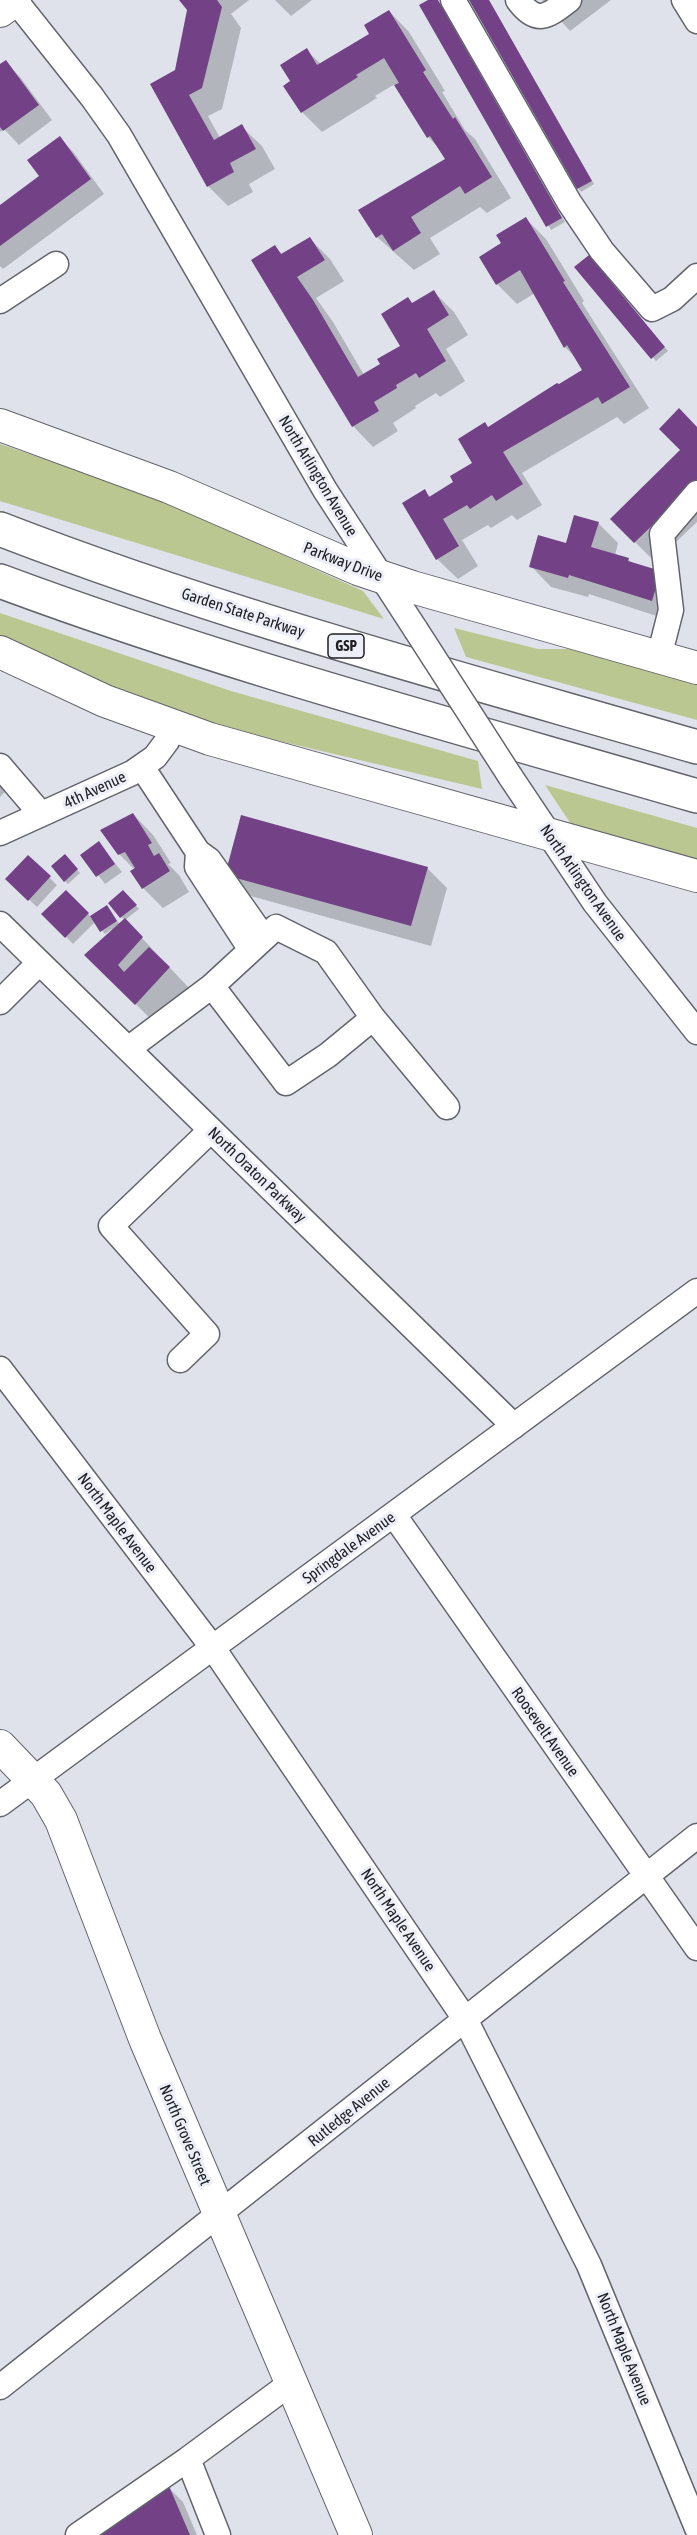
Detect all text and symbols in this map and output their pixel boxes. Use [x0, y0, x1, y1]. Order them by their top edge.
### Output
street label: North Arlington Avenue [274, 412, 362, 540]
street label: Parkway Drive [301, 538, 385, 586]
street label: Garden State Parkway [179, 584, 307, 642]
road number: GSP [328, 634, 364, 658]
street label: 4th Avenue [61, 767, 129, 813]
street label: North Arlington Avenue [536, 821, 630, 945]
street label: North Oraton Parkway [204, 1123, 310, 1227]
street label: North Maple Avenue [73, 1469, 161, 1577]
street label: Springdale Avenue [299, 1508, 399, 1588]
street label: Roosevelt Avenue [507, 1684, 583, 1780]
street label: North Maple Avenue [357, 1865, 439, 1975]
street label: Rutledge Avenue [304, 2073, 394, 2151]
street label: North Grove Street [155, 2082, 215, 2188]
street label: North Maple Avenue [593, 2290, 655, 2408]

